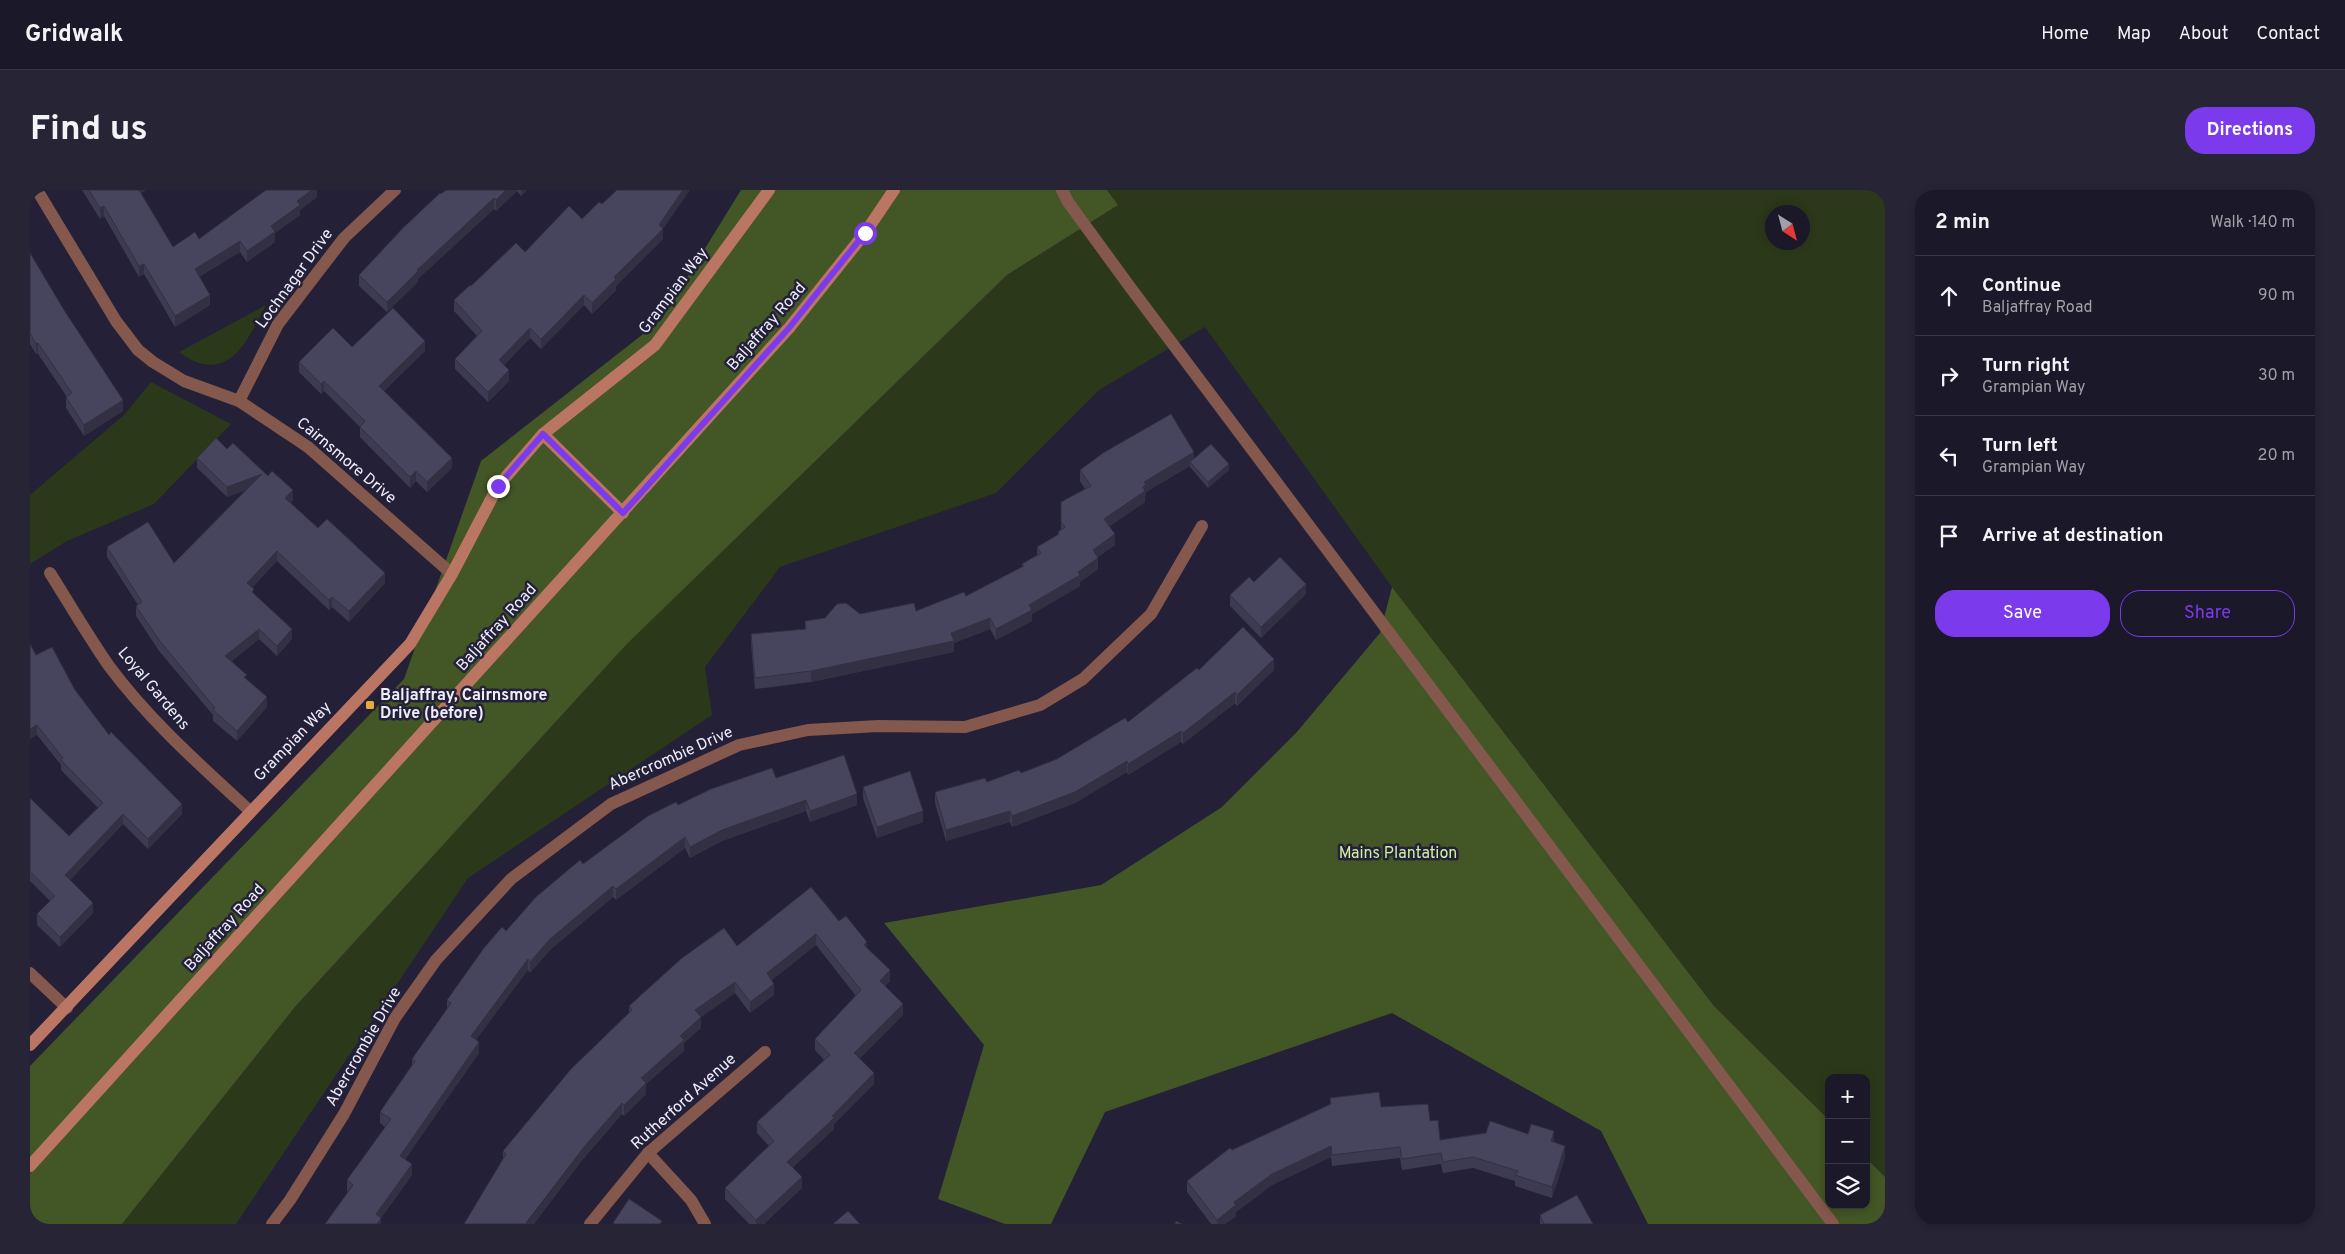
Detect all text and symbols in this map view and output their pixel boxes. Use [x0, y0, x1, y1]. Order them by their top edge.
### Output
text: Gridwalk [25, 20, 123, 50]
text: Home [2041, 23, 2089, 46]
text: Map [2117, 23, 2151, 46]
text: About [2179, 23, 2228, 46]
text: Contact [2256, 23, 2320, 46]
button: Directions [2185, 107, 2315, 154]
text: Find us [30, 108, 148, 152]
north arrow [1765, 205, 1810, 250]
text: 2 min [1935, 209, 1990, 236]
text: Walk · 140 m [2210, 213, 2295, 233]
route start [854, 222, 877, 245]
street label: Lochnagar Drive [252, 225, 338, 333]
street label: Grampian Way [635, 244, 713, 338]
text: Continue [1982, 274, 2061, 298]
street label: Baljaffray Road [723, 279, 811, 375]
icon: ahead [1935, 282, 1963, 310]
text: 90 m [2258, 286, 2295, 306]
text: Baljaffray Road [1982, 298, 2093, 318]
text: Turn right [1982, 354, 2070, 378]
icon: right [1935, 362, 1963, 390]
text: 30 m [2258, 366, 2295, 386]
text: Grampian Way [1982, 378, 2085, 398]
street label: Cairnsmore Drive [292, 413, 400, 509]
text: Turn left [1982, 434, 2058, 458]
icon: left [1935, 442, 1963, 470]
text: 20 m [2258, 446, 2295, 466]
text: Grampian Way [1982, 458, 2085, 478]
route end [487, 475, 510, 498]
icon: arrive [1935, 522, 1963, 550]
text: Arrive at destination [1982, 524, 2163, 548]
street label: Baljaffray Road [453, 580, 541, 676]
button: Save [1935, 590, 2110, 637]
button: Share [2120, 590, 2295, 637]
street label: Loyal Gardens [113, 643, 193, 735]
place label: Baljaffray, Cairnsmore Drive (before) [380, 686, 547, 724]
street label: Grampian Way [250, 698, 336, 786]
marker: Baljaffray, Cairnsmore Drive (before) [364, 699, 376, 711]
street label: Abercrombie Drive [606, 723, 736, 795]
park label: Mains Plantation [1339, 844, 1457, 864]
street label: Baljaffray Road [181, 880, 269, 976]
street label: Abercrombie Drive [322, 984, 406, 1110]
street label: Rutherford Avenue [627, 1050, 741, 1154]
map controls [1825, 1074, 1870, 1209]
button: + [1825, 1074, 1870, 1119]
button: − [1825, 1119, 1870, 1164]
button: layers [1825, 1164, 1870, 1209]

